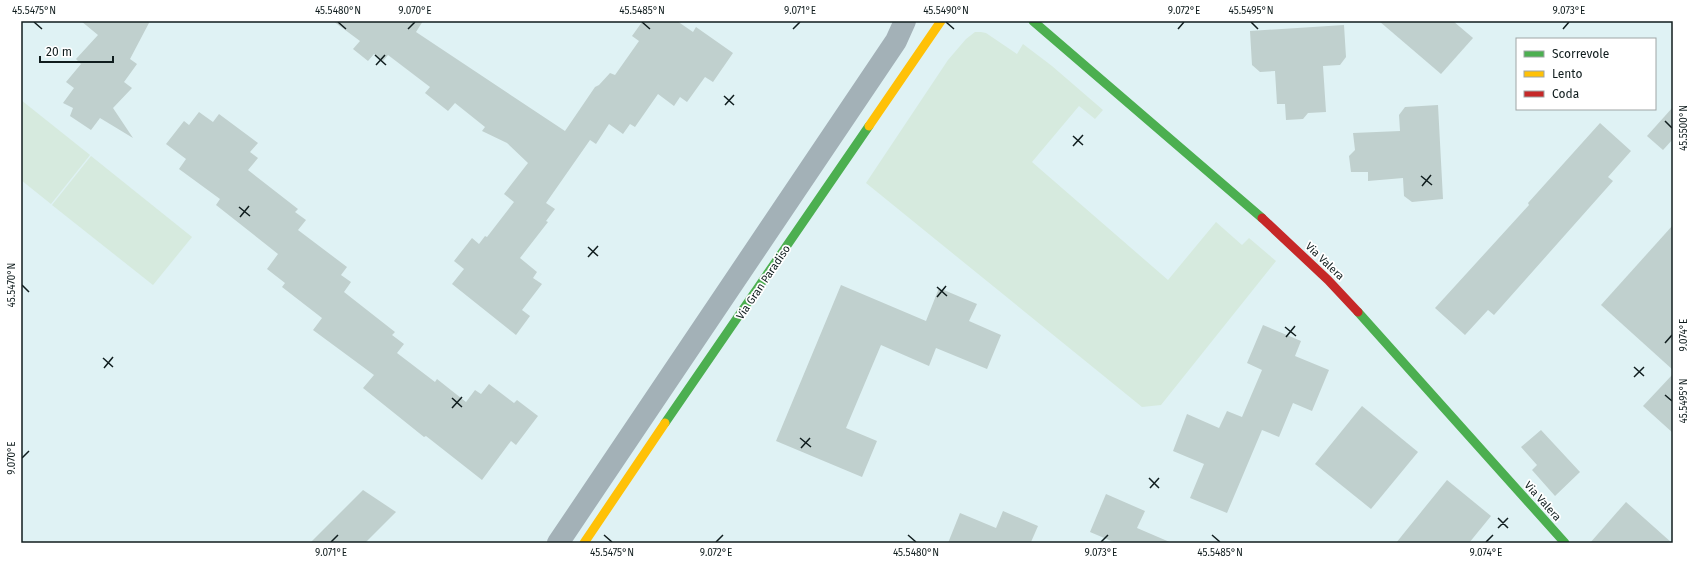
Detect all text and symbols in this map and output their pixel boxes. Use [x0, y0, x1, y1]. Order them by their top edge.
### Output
text: 45.5475°N [12, 5, 56, 17]
text: 45.5480°N [315, 5, 361, 17]
text: 9.070°E [398, 5, 432, 17]
text: 45.5485°N [619, 5, 665, 17]
text: 9.071°E [784, 5, 816, 17]
text: 45.5490°N [923, 5, 969, 17]
text: 9.072°E [1168, 5, 1200, 17]
text: 45.5495°N [1228, 5, 1274, 17]
text: 9.073°E [1553, 5, 1585, 17]
scale bar [40, 38, 113, 64]
legend [1516, 38, 1656, 110]
text: 20 m [46, 45, 72, 59]
text: Scorrevole [1552, 47, 1609, 61]
text: Lento [1552, 67, 1582, 81]
text: Coda [1552, 87, 1579, 101]
text: 45.5500°N [1678, 105, 1690, 151]
street label: Via Valera [1303, 240, 1347, 283]
street label: Via Gran Paradiso [734, 243, 793, 322]
text: 45.5470°N [6, 263, 18, 307]
text: 9.074°E [1678, 319, 1690, 351]
text: 45.5495°N [1678, 378, 1690, 424]
text: 9.070°E [6, 441, 18, 475]
street label: Via Valera [1522, 479, 1564, 524]
text: 9.071°E [315, 547, 347, 559]
text: 45.5475°N [590, 547, 634, 559]
text: 9.072°E [700, 547, 732, 559]
text: 45.5480°N [893, 547, 939, 559]
text: 9.073°E [1085, 547, 1117, 559]
text: 45.5485°N [1197, 547, 1243, 559]
text: 9.074°E [1470, 547, 1502, 559]

